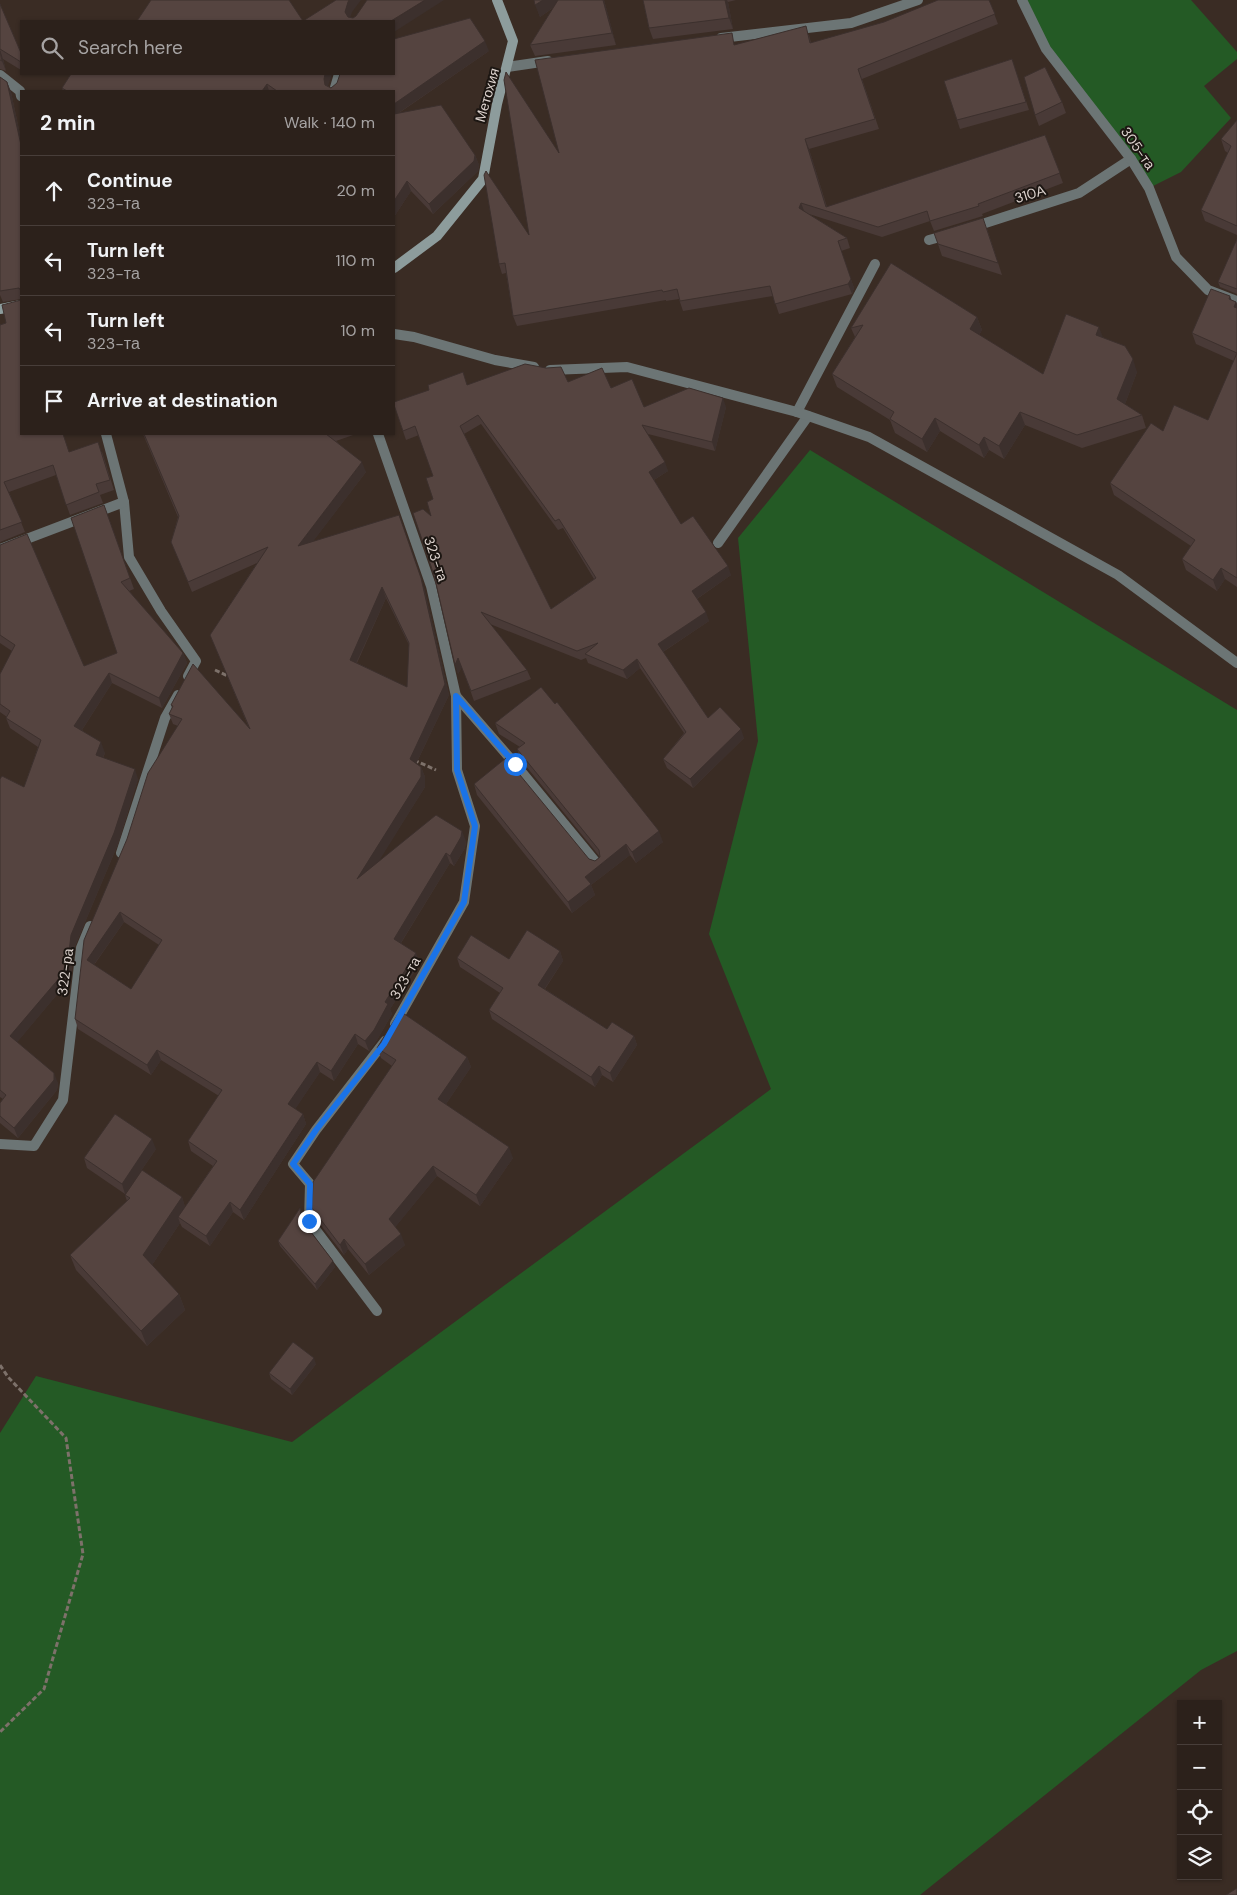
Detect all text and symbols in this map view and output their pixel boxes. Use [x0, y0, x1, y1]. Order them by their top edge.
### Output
search box [20, 20, 395, 75]
icon: search [38, 34, 66, 62]
text: Search here [78, 35, 183, 60]
street label: Метохия [471, 66, 503, 124]
text: 2 min [40, 109, 96, 137]
text: Walk · 140 m [284, 112, 375, 133]
street label: 305-та [1117, 123, 1159, 173]
text: Continue [87, 168, 173, 193]
icon: ahead [40, 177, 68, 205]
text: 20 m [336, 180, 375, 201]
street label: 310А [1012, 181, 1048, 207]
text: 323-та [87, 193, 140, 214]
text: Turn left [87, 238, 165, 263]
icon: left [40, 247, 68, 275]
text: 110 m [336, 250, 375, 271]
text: 323-та [87, 263, 140, 284]
text: Turn left [87, 308, 165, 333]
icon: left [40, 317, 68, 345]
text: 10 m [341, 320, 375, 341]
text: 323-та [87, 333, 140, 354]
icon: arrive [40, 387, 68, 415]
text: Arrive at destination [87, 388, 278, 413]
street label: 323-та [420, 534, 452, 584]
route start [504, 753, 527, 776]
street label: 322-ра [53, 947, 77, 997]
street label: 323-та [386, 953, 424, 1003]
route end [298, 1210, 321, 1233]
map controls [1177, 1700, 1222, 1880]
button: + [1177, 1700, 1222, 1745]
button: − [1177, 1745, 1222, 1790]
button: locate [1177, 1790, 1222, 1835]
button: layers [1177, 1835, 1222, 1880]

